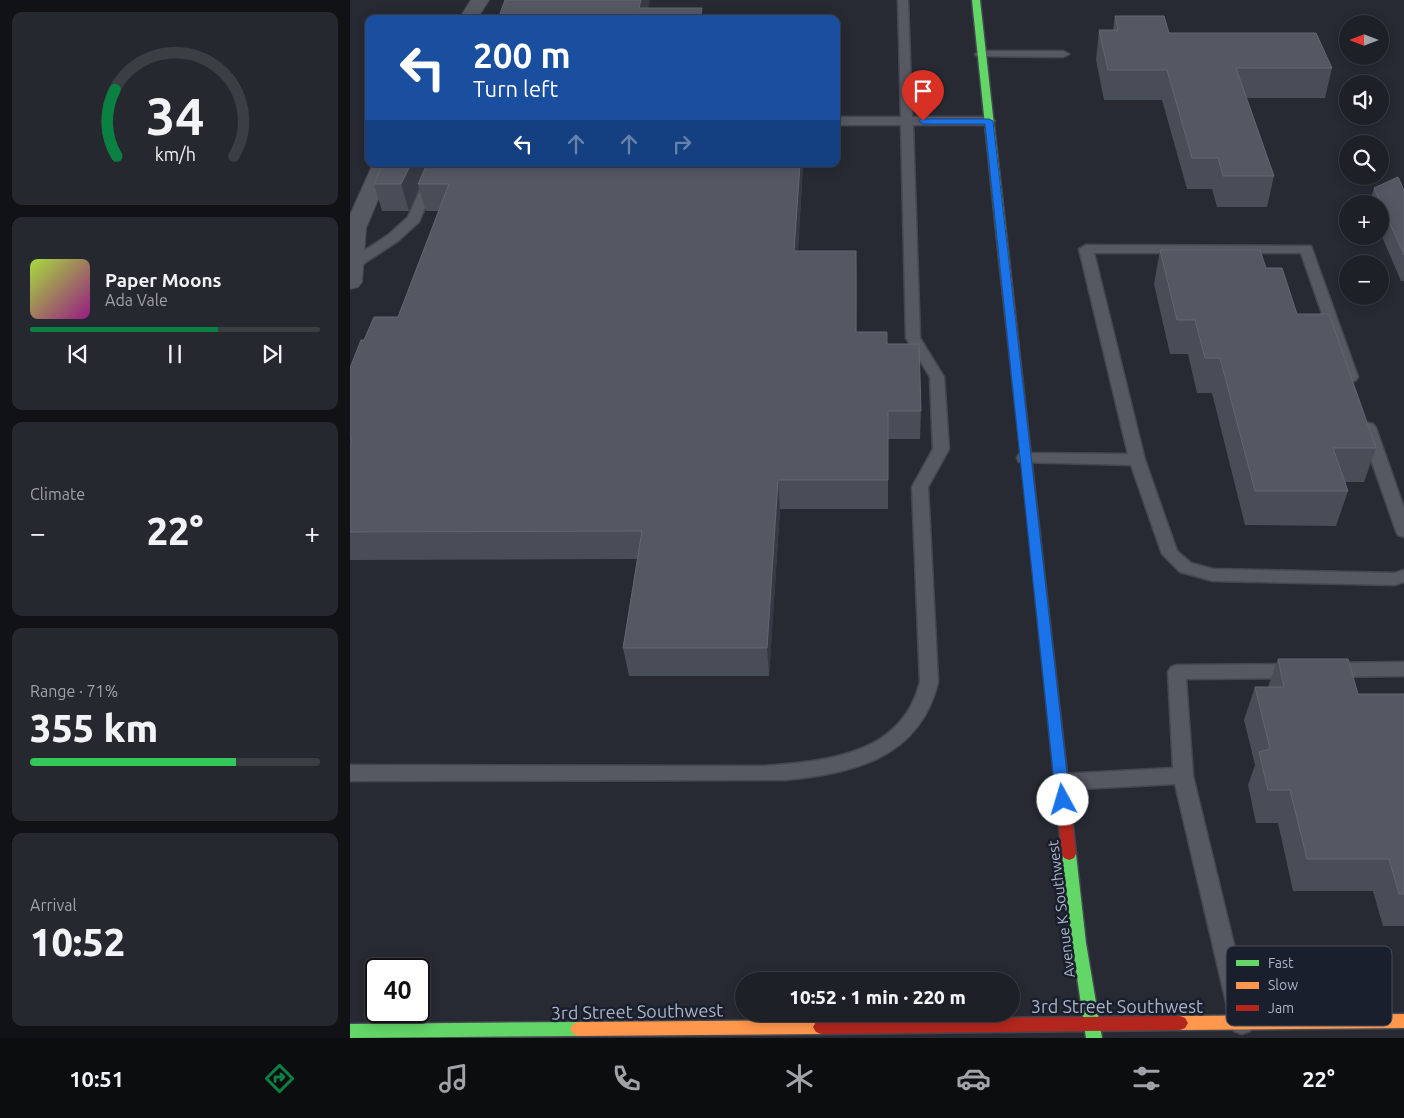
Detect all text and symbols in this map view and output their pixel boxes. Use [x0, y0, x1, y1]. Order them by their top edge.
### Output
north arrow [1339, 15, 1389, 65]
map controls [1339, 15, 1389, 305]
icon: left [390, 35, 455, 100]
text: 200 m [473, 35, 571, 75]
pin [902, 70, 944, 121]
button: sound [1339, 75, 1389, 125]
text: Turn left [473, 76, 558, 101]
icon: arrive [909, 77, 937, 105]
text: 34 [146, 87, 204, 145]
icon: left [509, 130, 537, 158]
icon: ahead [562, 130, 590, 158]
icon: ahead [615, 130, 643, 158]
icon: right [668, 130, 696, 158]
button: search [1339, 135, 1389, 185]
text: km/h [154, 144, 196, 164]
button: + [1339, 195, 1389, 245]
button: − [1339, 255, 1389, 305]
text: Paper Moons [105, 269, 222, 291]
text: Ada Vale [105, 291, 168, 309]
icon: previous [64, 340, 92, 368]
icon: pause [161, 340, 189, 368]
icon: next [258, 340, 286, 368]
text: Climate [30, 485, 85, 503]
text: 22° [147, 510, 203, 552]
text: − [30, 517, 46, 548]
text: + [304, 517, 320, 548]
text: Range · 71% [30, 682, 118, 700]
text: 355 km [30, 707, 158, 749]
position arrow [1036, 773, 1088, 825]
street label: Avenue K Southwest [1044, 839, 1078, 979]
text: Arrival [30, 896, 77, 914]
text: 10:52 [30, 921, 125, 963]
legend [1226, 946, 1392, 1026]
text: Fast [1268, 955, 1294, 971]
speed limit sign: 40 [365, 958, 430, 1023]
text: Slow [1268, 977, 1298, 993]
text: 10:52 · 1 min · 220 m [789, 986, 966, 1008]
street label: 3rd Street Southwest [1031, 996, 1203, 1016]
street label: 3rd Street Southwest [551, 999, 723, 1023]
text: Jam [1268, 1000, 1294, 1016]
icon: directions [262, 1061, 297, 1096]
icon: music [436, 1061, 471, 1096]
icon: phone [609, 1061, 644, 1096]
icon: climate [782, 1061, 817, 1096]
icon: car [956, 1061, 991, 1096]
icon: filters [1129, 1061, 1164, 1096]
text: 10:51 [69, 1066, 124, 1091]
text: 22° [1302, 1066, 1335, 1091]

